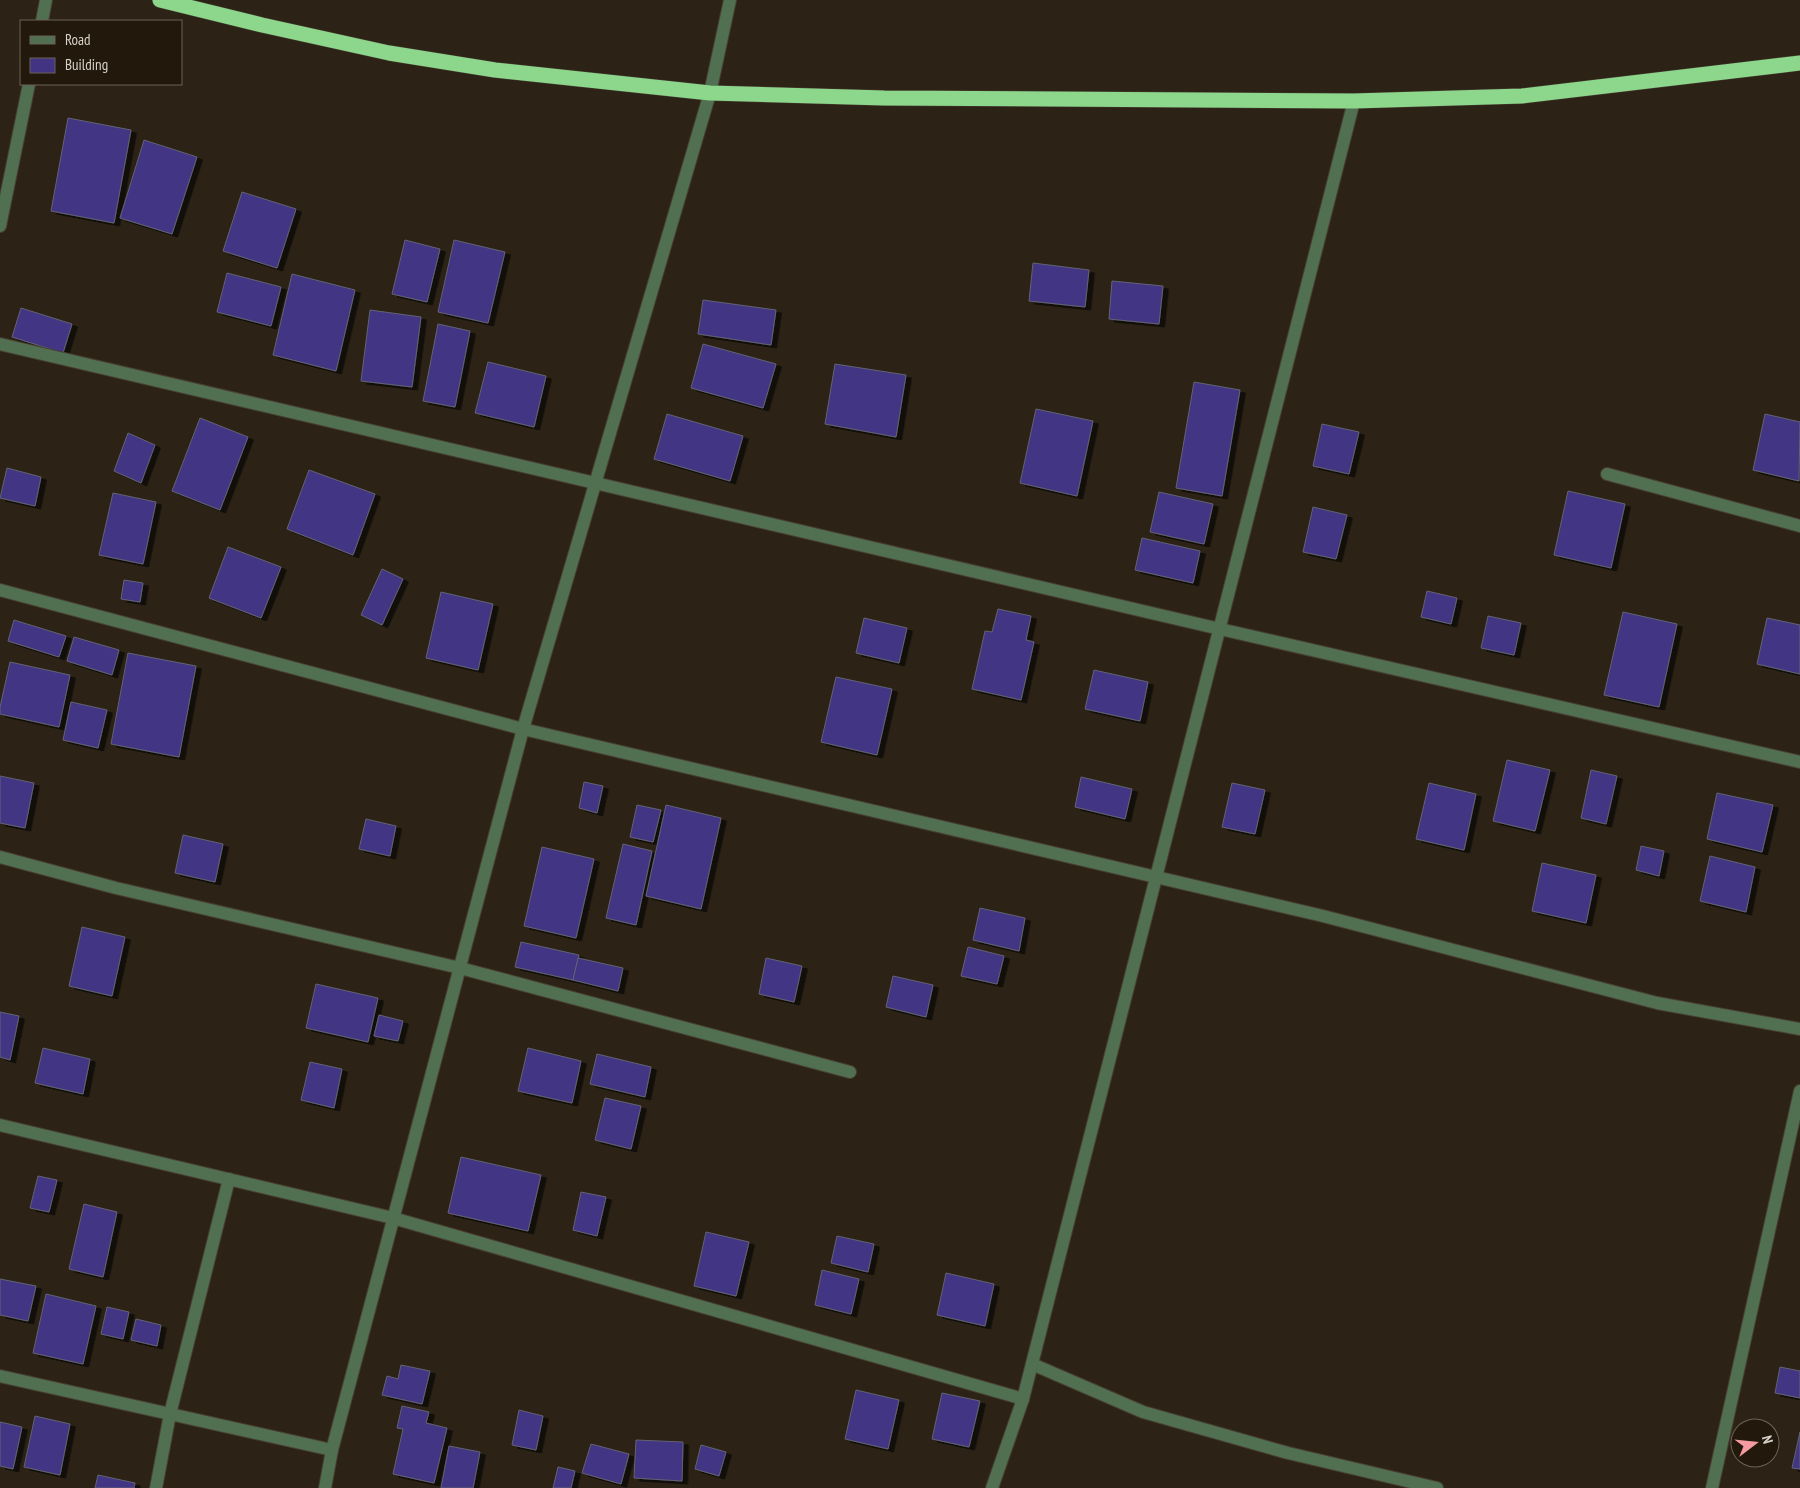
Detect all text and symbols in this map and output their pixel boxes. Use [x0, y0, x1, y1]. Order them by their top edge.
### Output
legend [20, 20, 182, 85]
text: Road [65, 30, 91, 49]
text: Building [65, 55, 108, 74]
north arrow [1730, 1418, 1780, 1468]
text: N [1758, 1433, 1777, 1446]

